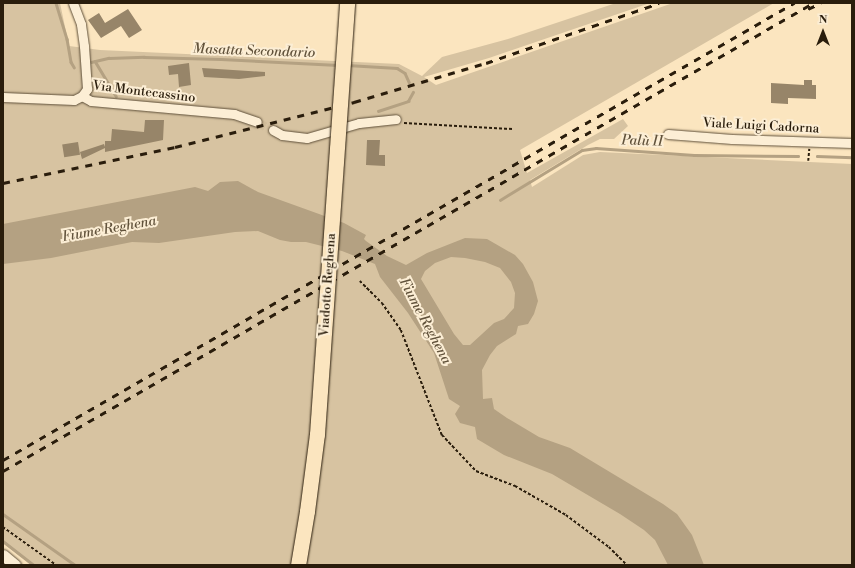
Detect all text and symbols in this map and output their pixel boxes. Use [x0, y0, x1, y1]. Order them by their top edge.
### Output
north arrow [803, 12, 843, 52]
text: N [819, 13, 827, 27]
water label: Masatta Secondario [192, 40, 316, 62]
street label: Via Montecassino [92, 78, 196, 106]
street label: Viale Luigi Cadorna [702, 115, 820, 137]
water label: Palù II [621, 132, 663, 150]
water label: Fiume Reghena [61, 212, 157, 246]
street label: Viadotto Reghena [317, 233, 339, 337]
water label: Fiume Reghena [395, 275, 455, 367]

